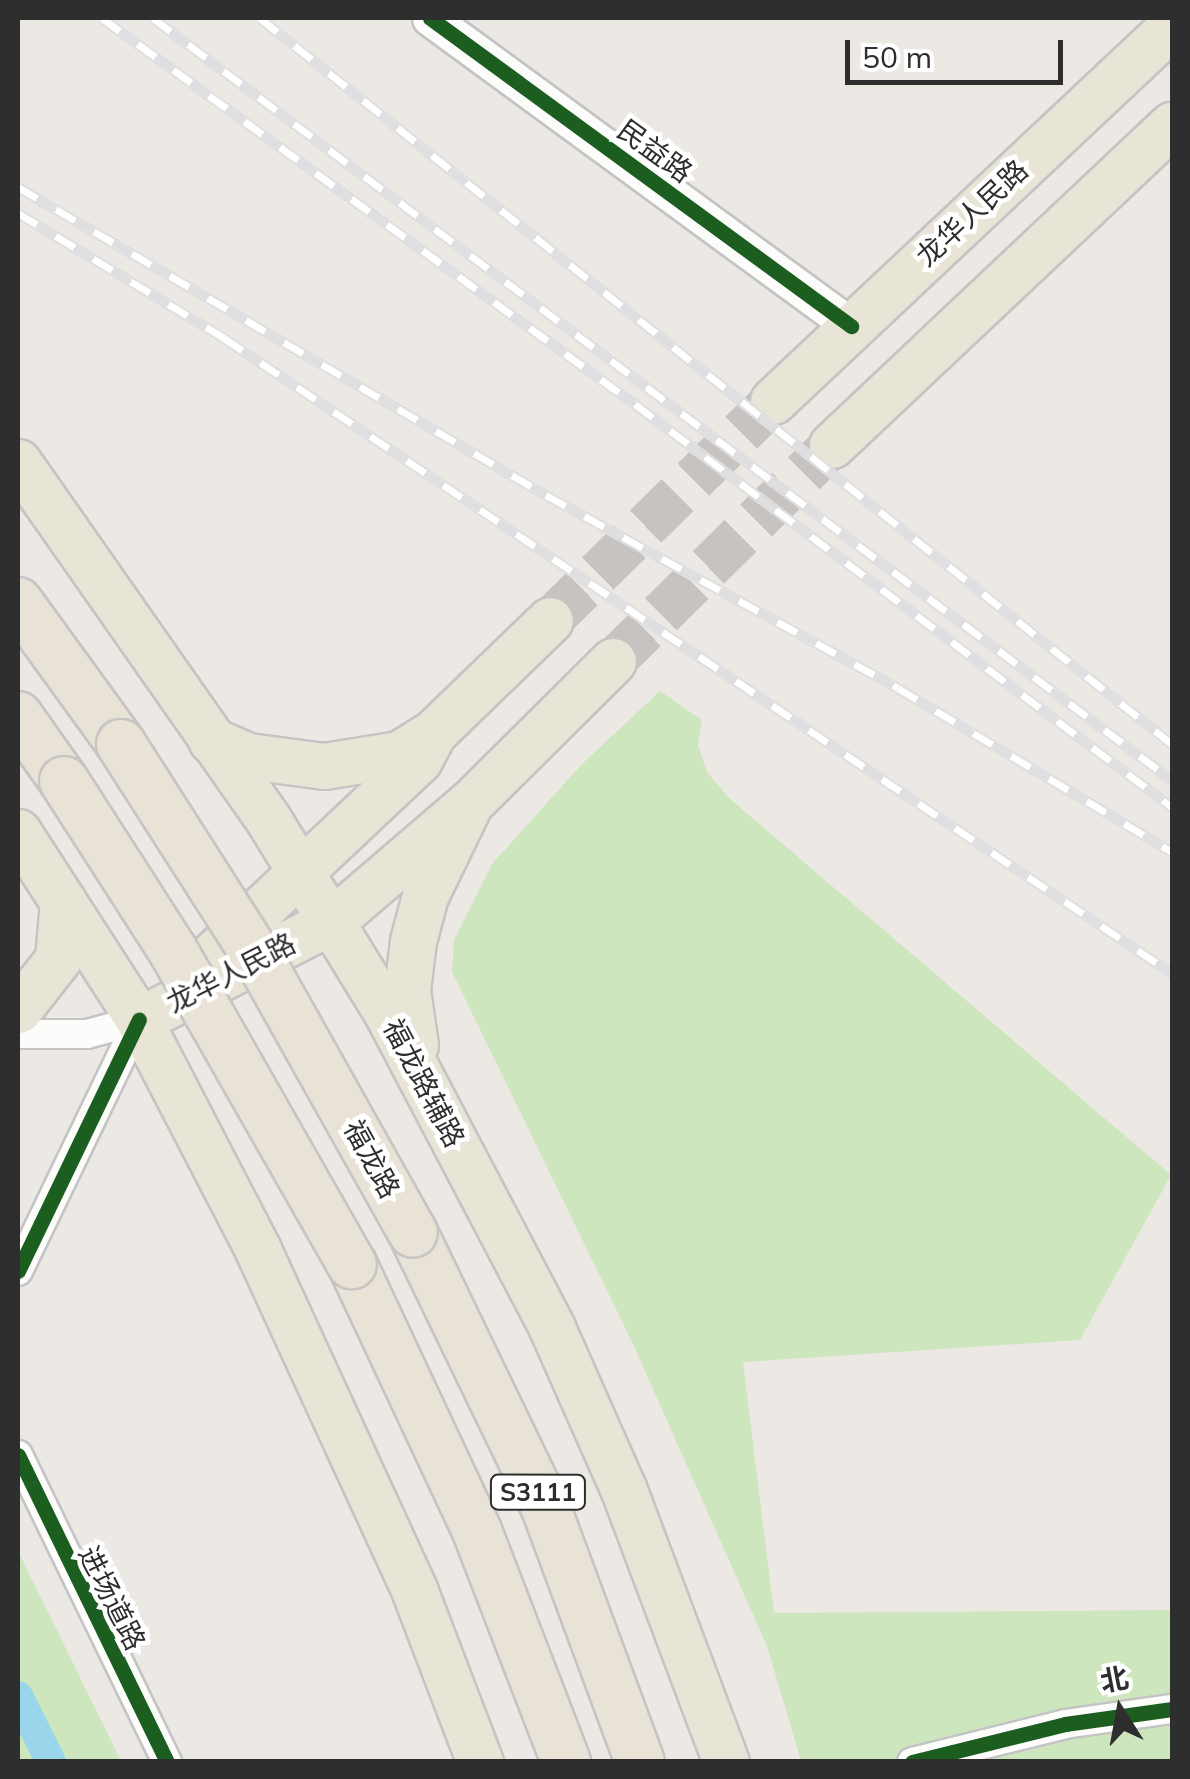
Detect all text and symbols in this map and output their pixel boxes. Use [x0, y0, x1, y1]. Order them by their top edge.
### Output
scale bar [850, 20, 1068, 82]
text: 50 m [862, 38, 932, 76]
street label: 民益路 [611, 113, 699, 189]
street label: 龙华人民路 [909, 153, 1035, 273]
street label: 龙华人民路 [161, 926, 301, 1020]
street label: 福龙路辅路 [376, 1013, 472, 1153]
street label: 福龙路 [337, 1114, 407, 1204]
road number: S3111 [488, 1472, 588, 1512]
street label: 进场道路 [72, 1540, 152, 1656]
north arrow [1070, 1659, 1170, 1759]
text: 北 [1097, 1659, 1131, 1699]

